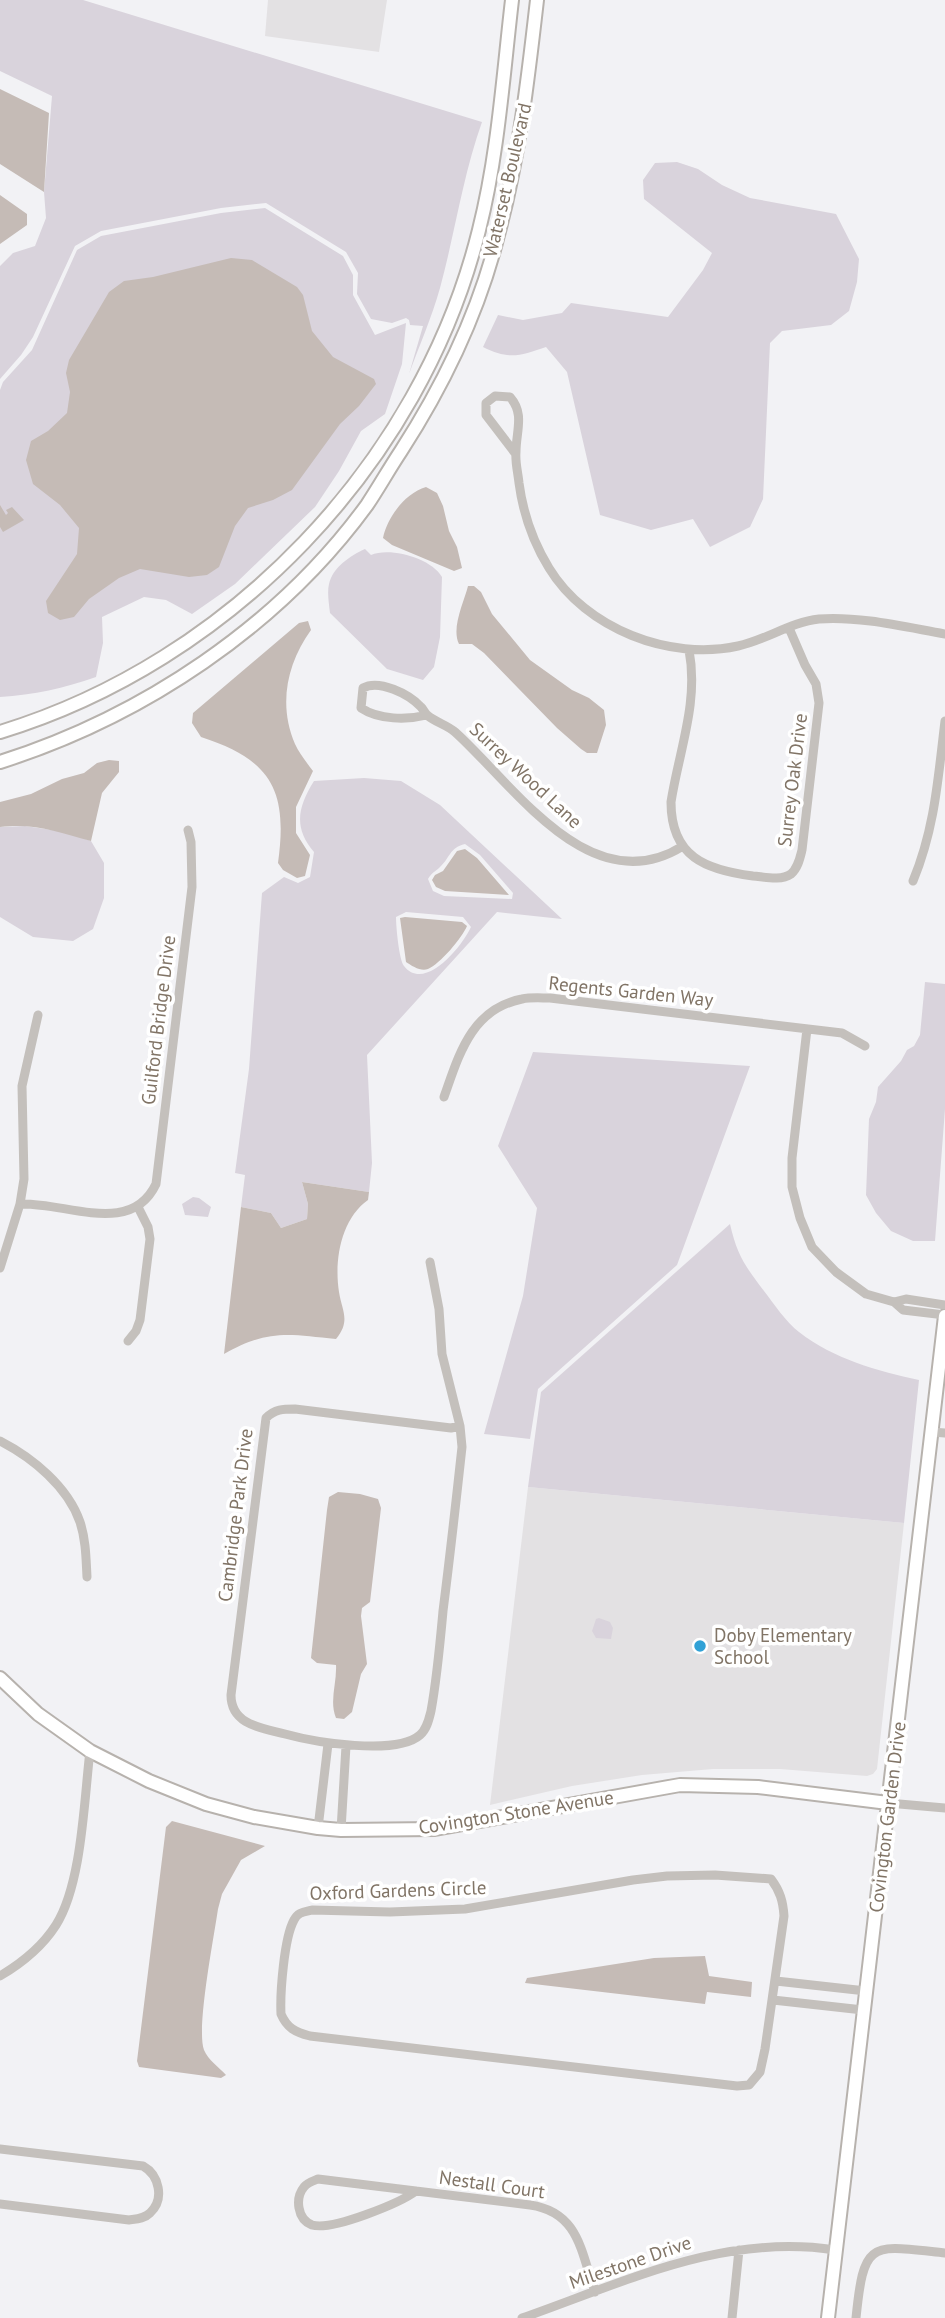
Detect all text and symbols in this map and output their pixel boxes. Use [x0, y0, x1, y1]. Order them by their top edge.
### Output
street label: Waterset Boulevard [478, 101, 536, 259]
street label: Surrey Oak Drive [772, 712, 812, 848]
street label: Surrey Wood Lane [465, 717, 587, 833]
street label: Guilford Bridge Drive [136, 934, 180, 1106]
street label: Regents Garden Way [548, 970, 715, 1012]
street label: Cambridge Park Drive [212, 1427, 258, 1603]
place label: Doby Elementary School [714, 1623, 852, 1669]
marker: Doby Elementary School [692, 1638, 708, 1654]
street label: Covington Garden Drive [863, 1720, 911, 1914]
street label: Covington Stone Avenue [417, 1785, 615, 1839]
street label: Oxford Gardens Circle [309, 1875, 487, 1905]
street label: Nestall Court [438, 2165, 547, 2203]
street label: Milestone Drive [566, 2230, 694, 2294]

